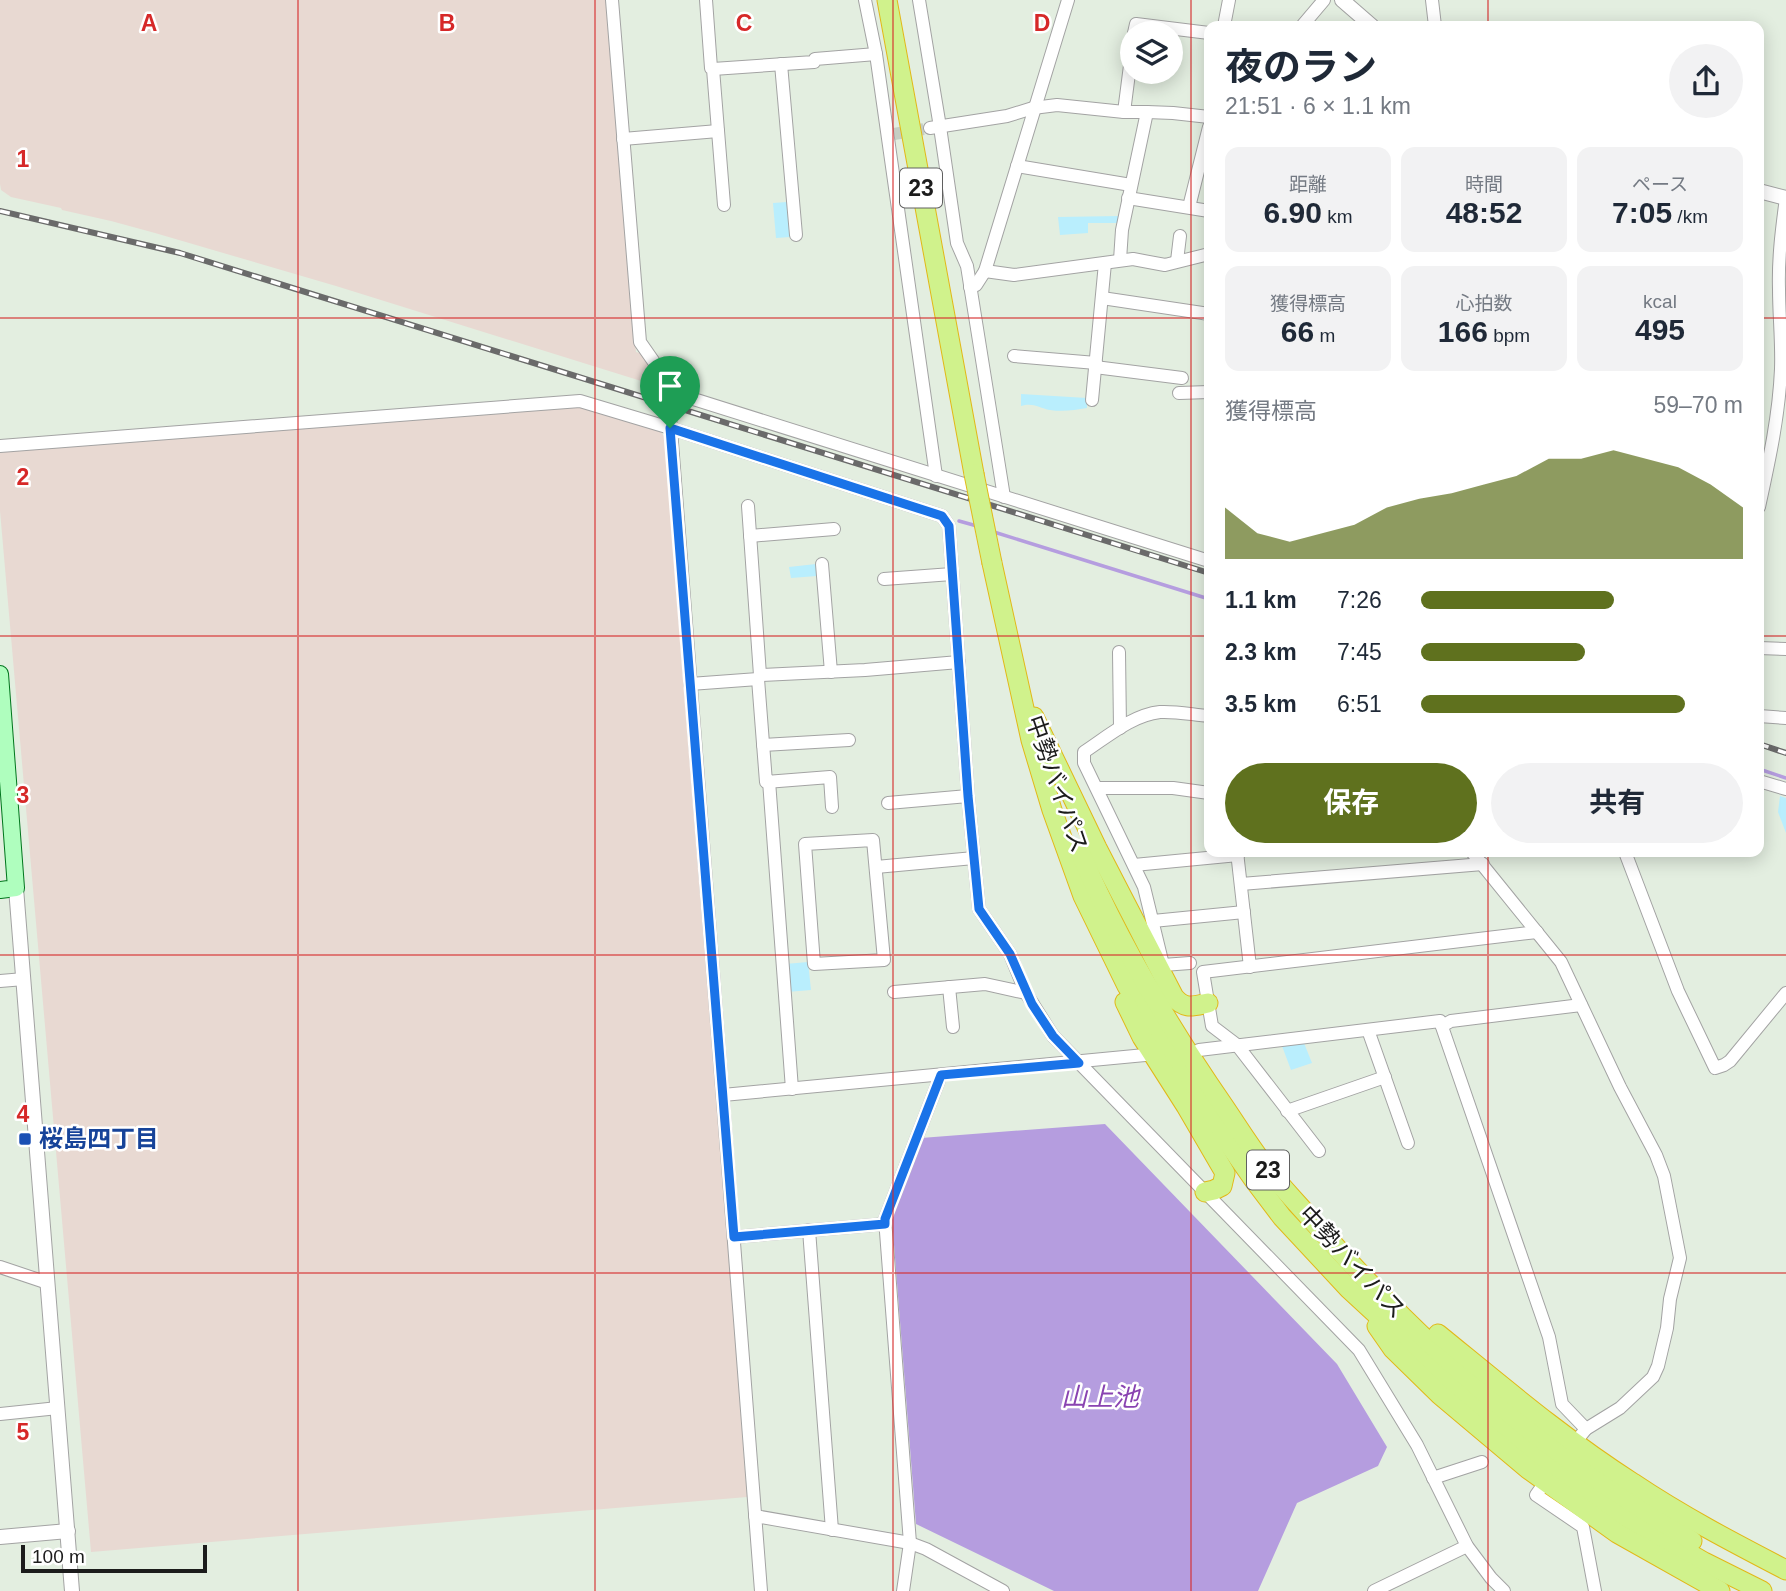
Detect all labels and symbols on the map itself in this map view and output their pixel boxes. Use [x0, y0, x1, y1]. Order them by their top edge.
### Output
text: A [141, 10, 157, 36]
text: B [439, 10, 455, 36]
text: C [736, 10, 752, 36]
text: D [1034, 10, 1050, 36]
text: 1 [17, 146, 30, 172]
road number: 23 [900, 168, 942, 208]
pin [640, 356, 700, 428]
text: 2 [17, 464, 29, 490]
street label: 中勢バイパス [1021, 712, 1094, 856]
text: 3 [17, 782, 29, 808]
text: 4 [17, 1101, 30, 1127]
place label: 桜島四丁目 [39, 1125, 159, 1152]
marker: 桜島四丁目 [17, 1131, 33, 1147]
road number: 23 [1247, 1150, 1289, 1190]
street label: 中勢バイパス [1294, 1200, 1411, 1323]
water label: 山上池 [1061, 1382, 1142, 1412]
text: 5 [17, 1419, 30, 1445]
scale bar [21, 1542, 206, 1574]

